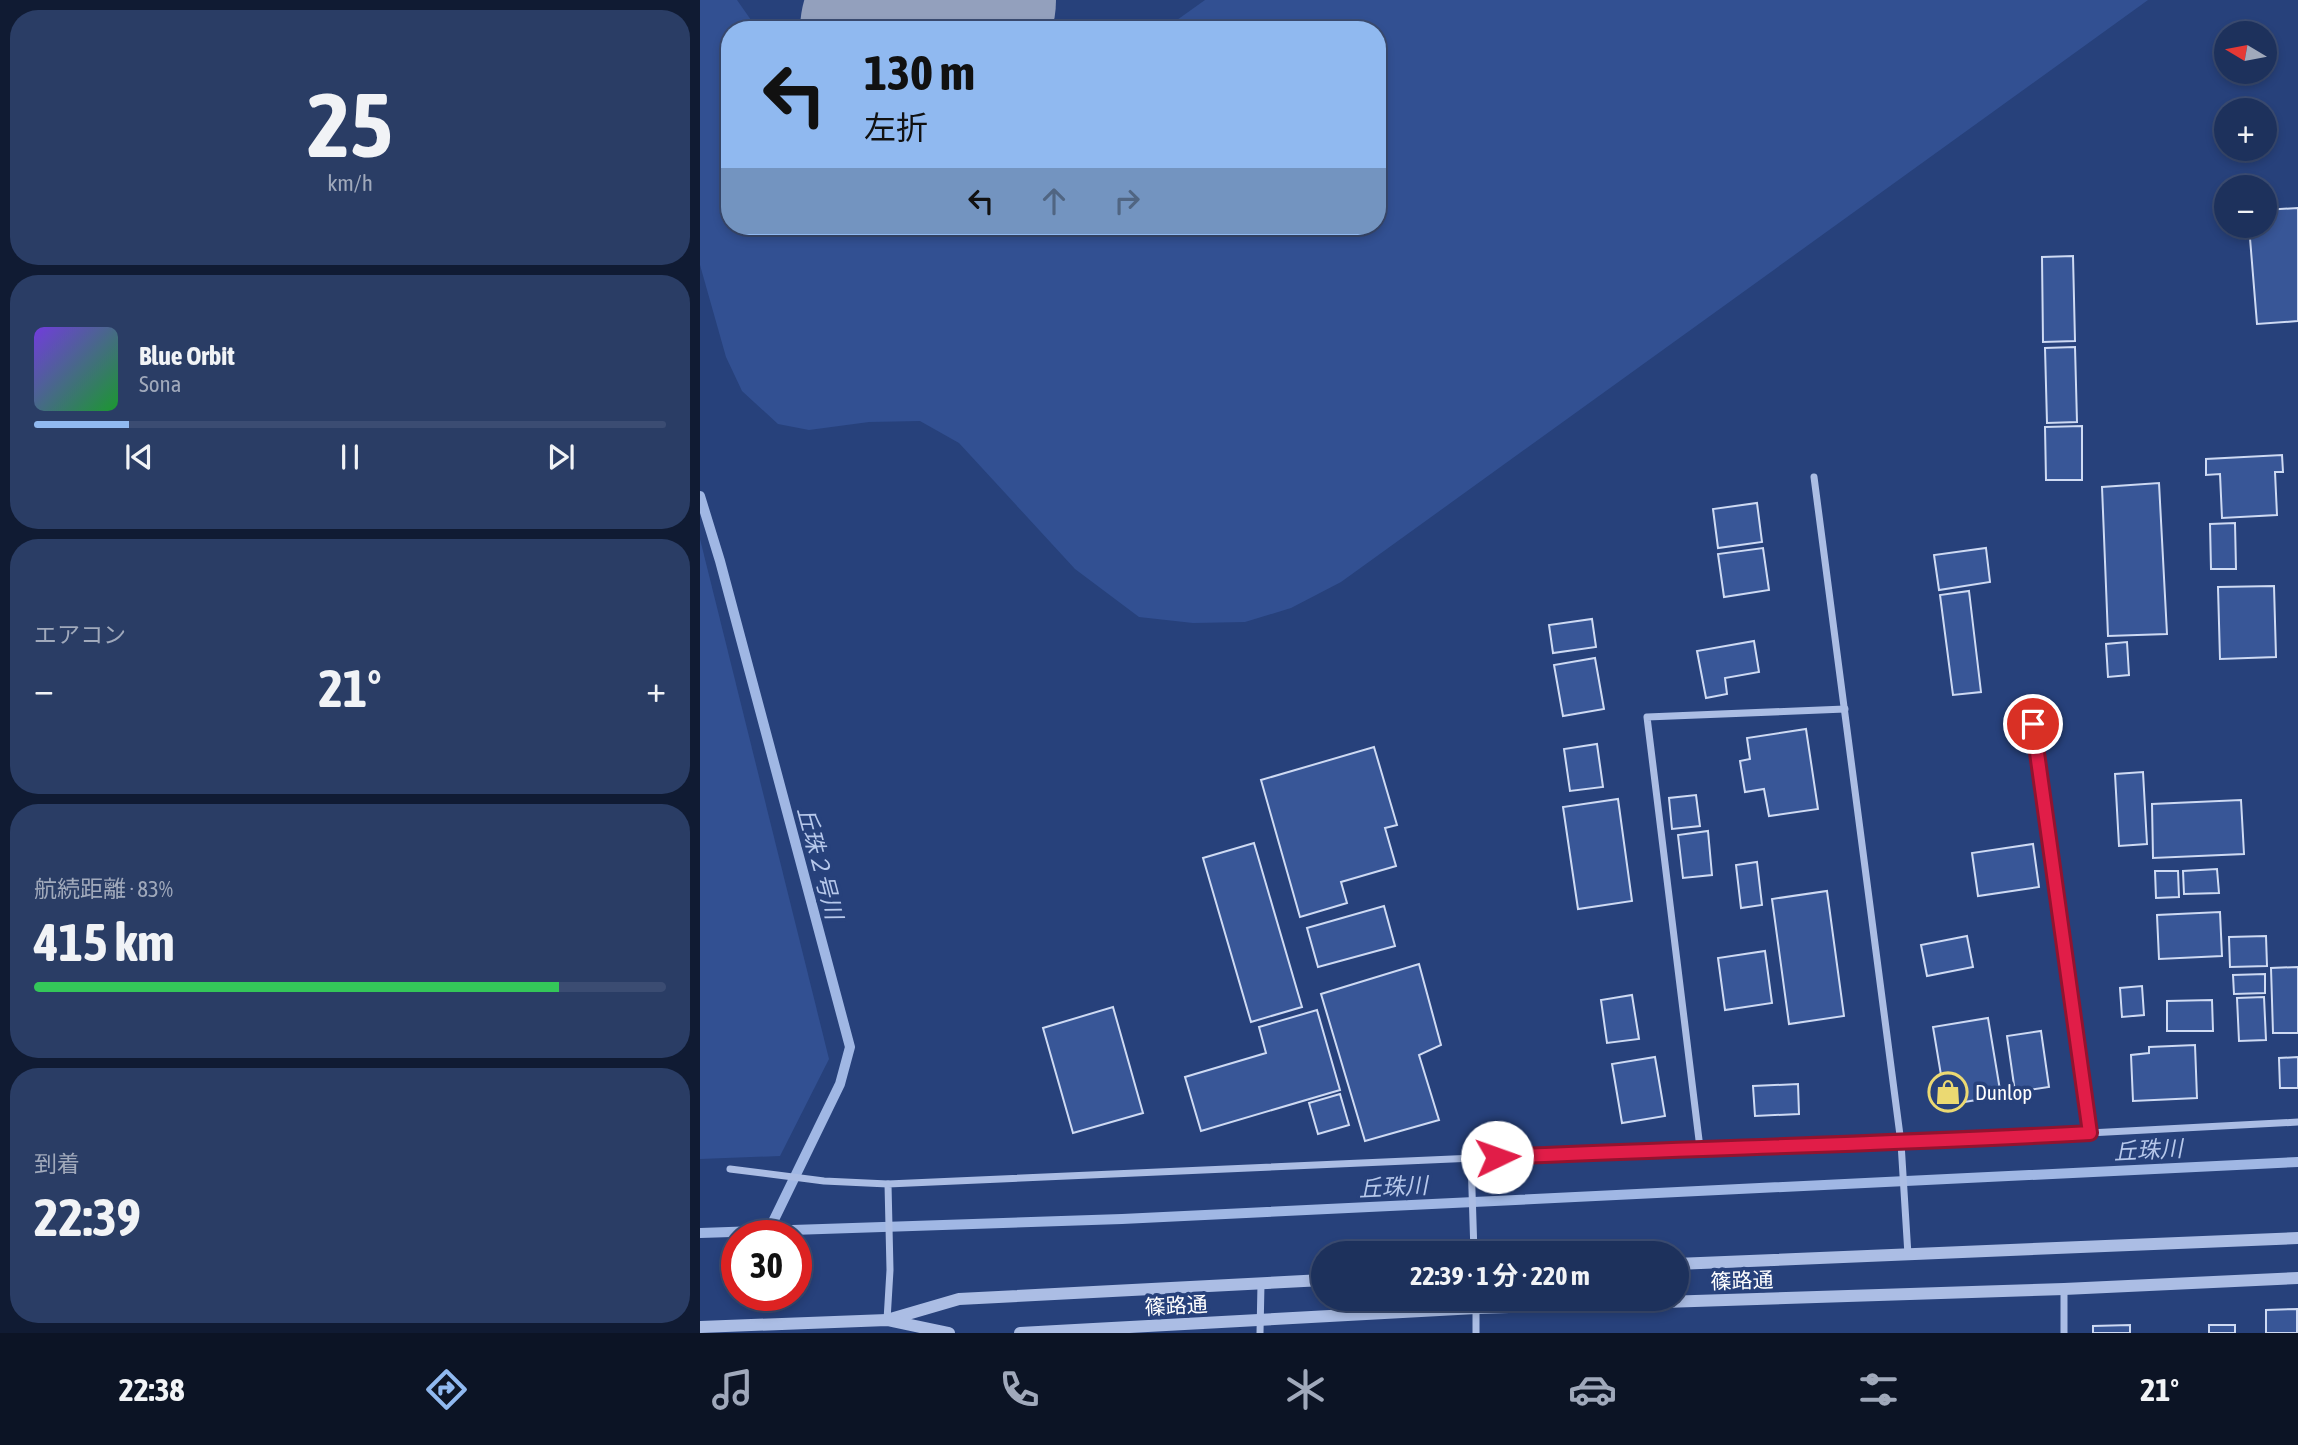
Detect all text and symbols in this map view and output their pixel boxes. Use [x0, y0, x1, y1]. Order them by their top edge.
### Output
north arrow [2214, 21, 2277, 84]
map controls [2214, 21, 2277, 238]
text: 130 m [864, 44, 975, 100]
icon: left [749, 49, 840, 140]
text: 25 [307, 72, 393, 176]
button: + [2214, 98, 2277, 161]
text: 左折 [864, 109, 928, 146]
text: km/h [327, 170, 373, 196]
button: − [2214, 175, 2277, 238]
icon: left [962, 182, 1000, 220]
icon: ahead [1035, 182, 1073, 220]
icon: right [1108, 182, 1146, 220]
text: Blue Orbit [139, 341, 235, 371]
text: Sona [139, 371, 181, 397]
icon: previous [120, 438, 158, 476]
icon: pause [331, 438, 369, 476]
icon: next [542, 438, 580, 476]
text: エアコン [34, 622, 126, 648]
text: 21° [318, 658, 382, 718]
text: − [34, 667, 54, 710]
text: + [646, 667, 666, 710]
pin [2003, 694, 2063, 754]
icon: arrive [2014, 705, 2052, 743]
water label: 丘珠２号川 [793, 804, 848, 925]
text: 航続距離 · 83% [34, 876, 173, 902]
text: 415 km [34, 912, 175, 972]
shop icon: Dunlop [1927, 1071, 1969, 1113]
place label: Dunlop [1975, 1080, 2032, 1104]
position arrow [1460, 1120, 1534, 1194]
water label: 丘珠川 [2113, 1135, 2186, 1165]
text: 到着 [34, 1151, 80, 1177]
water label: 丘珠川 [1358, 1172, 1431, 1202]
text: 22:39 [34, 1187, 141, 1247]
speed limit sign: 30 [721, 1220, 812, 1311]
text: 22:39 · 1 分 · 220 m [1410, 1261, 1590, 1291]
street label: 篠路通 [1710, 1267, 1774, 1293]
street label: 篠路通 [1144, 1291, 1208, 1319]
icon: directions [422, 1365, 471, 1414]
icon: music [708, 1365, 757, 1414]
icon: phone [995, 1365, 1044, 1414]
icon: climate [1281, 1365, 1330, 1414]
icon: car [1568, 1365, 1617, 1414]
icon: filters [1854, 1365, 1903, 1414]
text: 22:38 [119, 1371, 185, 1408]
text: 21° [2140, 1371, 2179, 1408]

